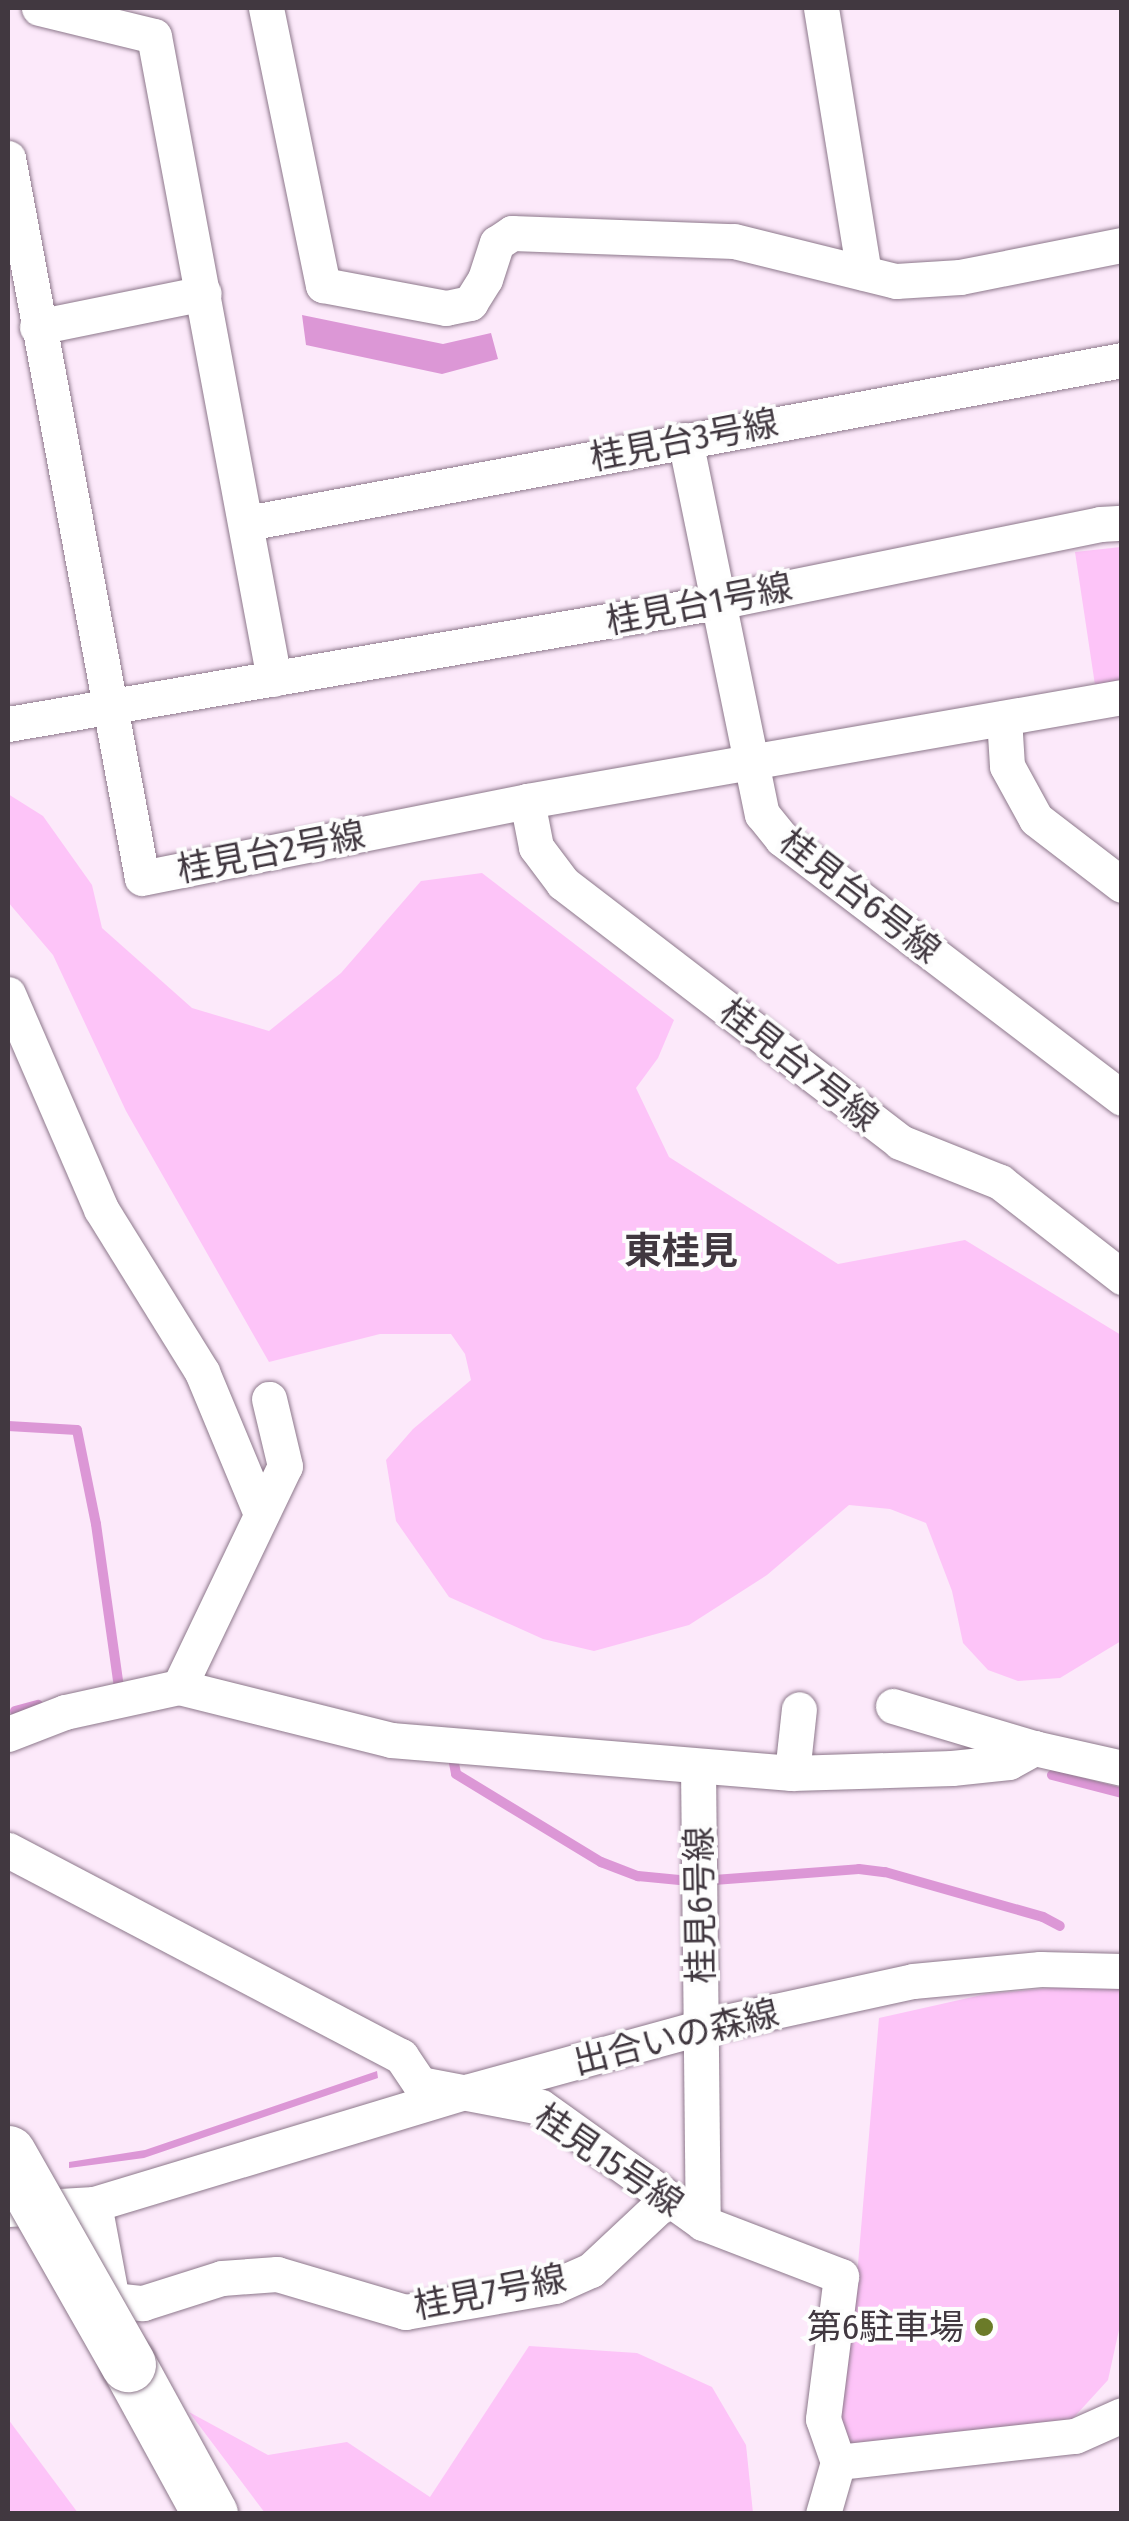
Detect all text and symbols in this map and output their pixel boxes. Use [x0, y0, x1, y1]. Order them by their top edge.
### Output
street label: 桂見台3号線 [586, 401, 782, 479]
street label: 桂見台1号線 [602, 565, 796, 643]
street label: 桂見台2号線 [174, 813, 368, 891]
street label: 桂見台6号線 [771, 820, 949, 972]
street label: 桂見台7号線 [712, 990, 886, 1140]
district label: 東桂見 [624, 1229, 738, 1275]
street label: 桂見6号線 [678, 1826, 722, 1984]
street label: 出合いの森線 [569, 1991, 783, 2083]
street label: 桂見15号線 [527, 2095, 691, 2225]
street label: 桂見7号線 [410, 2257, 570, 2327]
place label: 第6駐車場 [807, 2306, 964, 2348]
marker: 第6駐車場 [973, 2316, 995, 2338]

